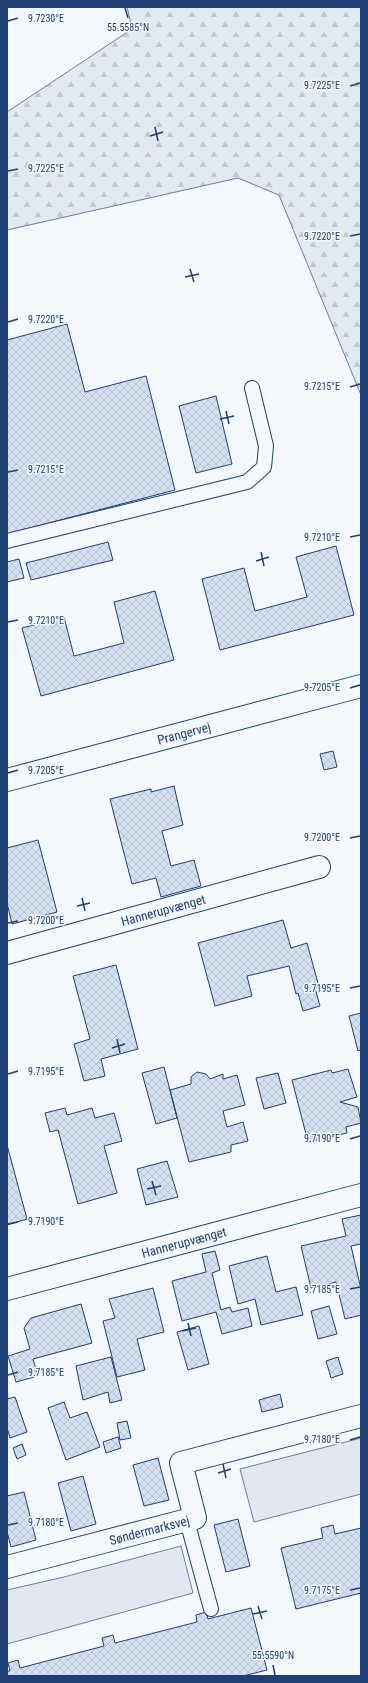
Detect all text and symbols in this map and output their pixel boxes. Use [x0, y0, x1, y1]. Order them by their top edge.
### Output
text: 9.7230°E [28, 13, 64, 24]
text: 55.5585°N [107, 22, 149, 33]
text: 9.7225°E [304, 80, 340, 91]
text: 9.7225°E [28, 163, 64, 174]
text: 9.7220°E [304, 231, 340, 242]
text: 9.7220°E [28, 314, 64, 325]
text: 9.7215°E [304, 381, 340, 392]
text: 9.7215°E [28, 464, 64, 475]
text: 9.7210°E [304, 532, 340, 543]
text: 9.7210°E [28, 615, 64, 626]
text: 9.7205°E [304, 682, 340, 693]
street label: Prangervej [156, 719, 212, 748]
text: 9.7205°E [28, 765, 64, 776]
text: 9.7200°E [304, 832, 340, 843]
street label: Hannerupvænget [119, 892, 208, 929]
text: 9.7200°E [28, 915, 64, 926]
text: 9.7195°E [304, 983, 340, 994]
text: 9.7195°E [28, 1066, 64, 1077]
text: 9.7190°E [304, 1133, 340, 1144]
text: 9.7190°E [28, 1216, 64, 1227]
street label: Hannerupvænget [140, 1224, 228, 1261]
text: 9.7185°E [304, 1284, 340, 1295]
text: 9.7185°E [28, 1367, 64, 1378]
text: 9.7180°E [304, 1434, 340, 1445]
street label: Søndermarksvej [108, 1513, 191, 1548]
text: 9.7180°E [28, 1517, 64, 1528]
text: 9.7175°E [304, 1585, 340, 1596]
text: 55.5590°N [252, 1650, 294, 1661]

